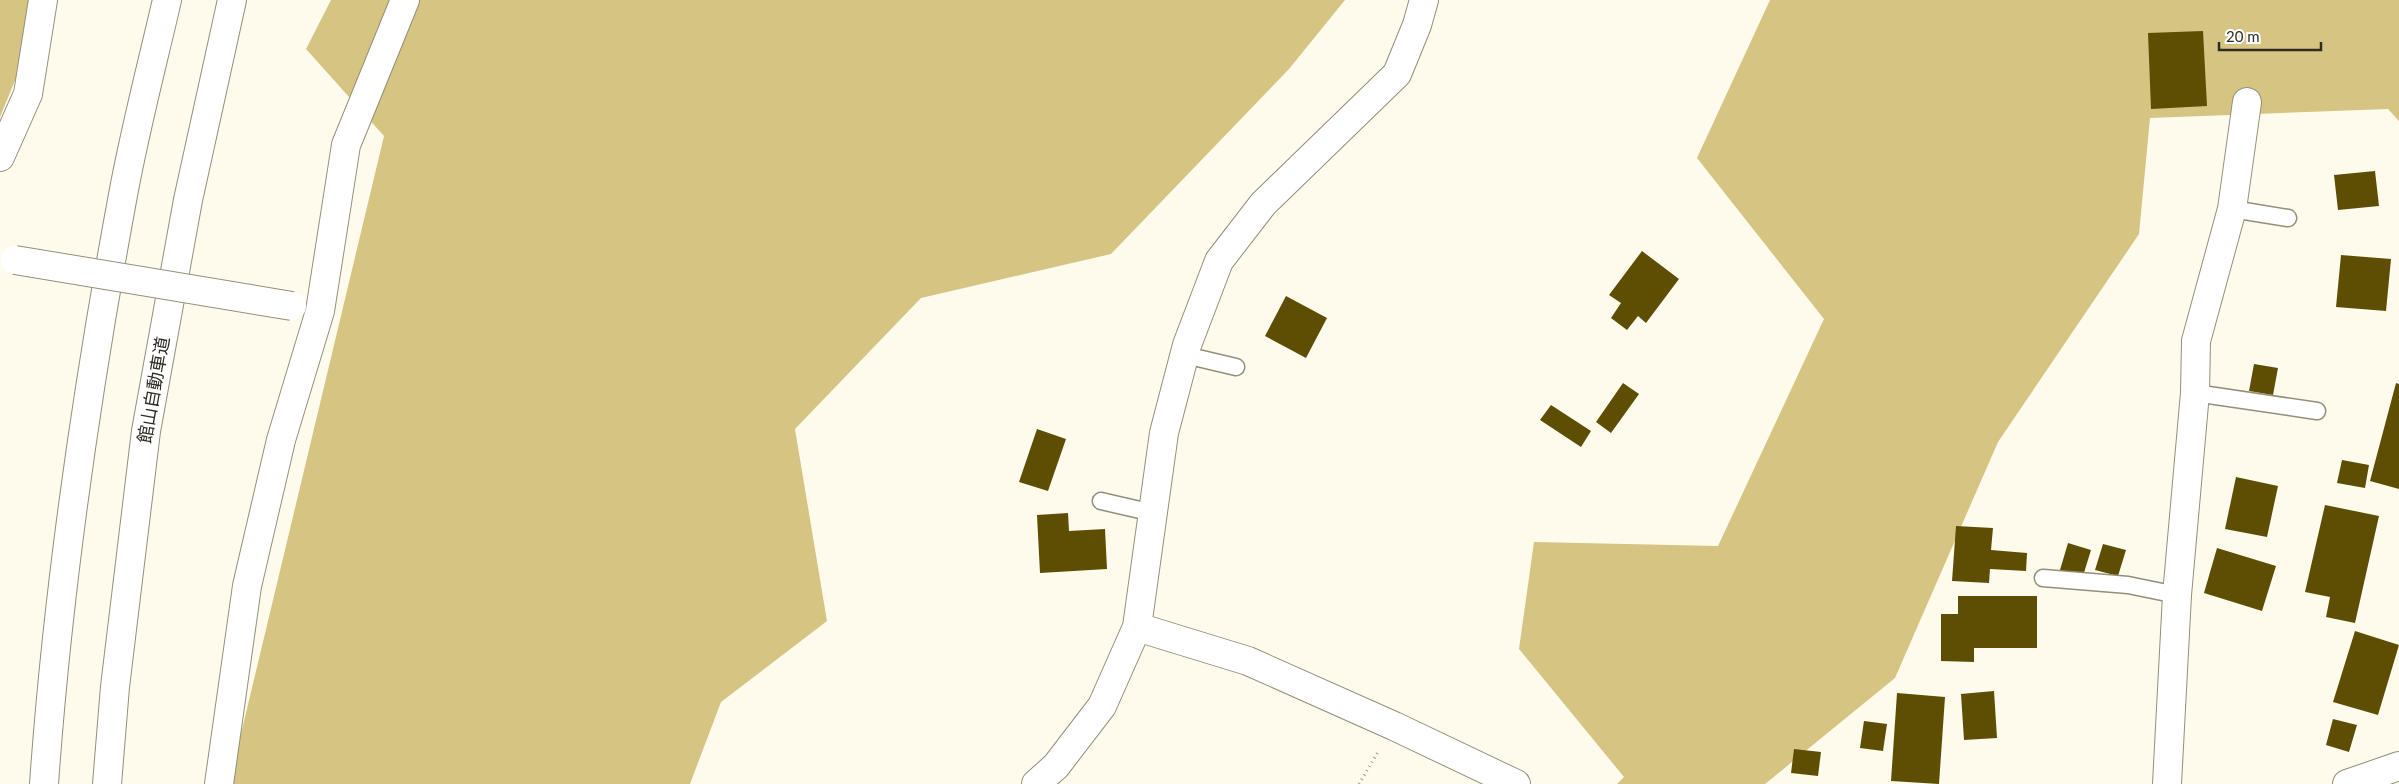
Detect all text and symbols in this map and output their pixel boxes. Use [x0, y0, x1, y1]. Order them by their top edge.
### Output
scale bar [2219, 20, 2322, 52]
text: 20 m [2226, 27, 2260, 45]
street label: 館山自動車道 [133, 335, 173, 445]

